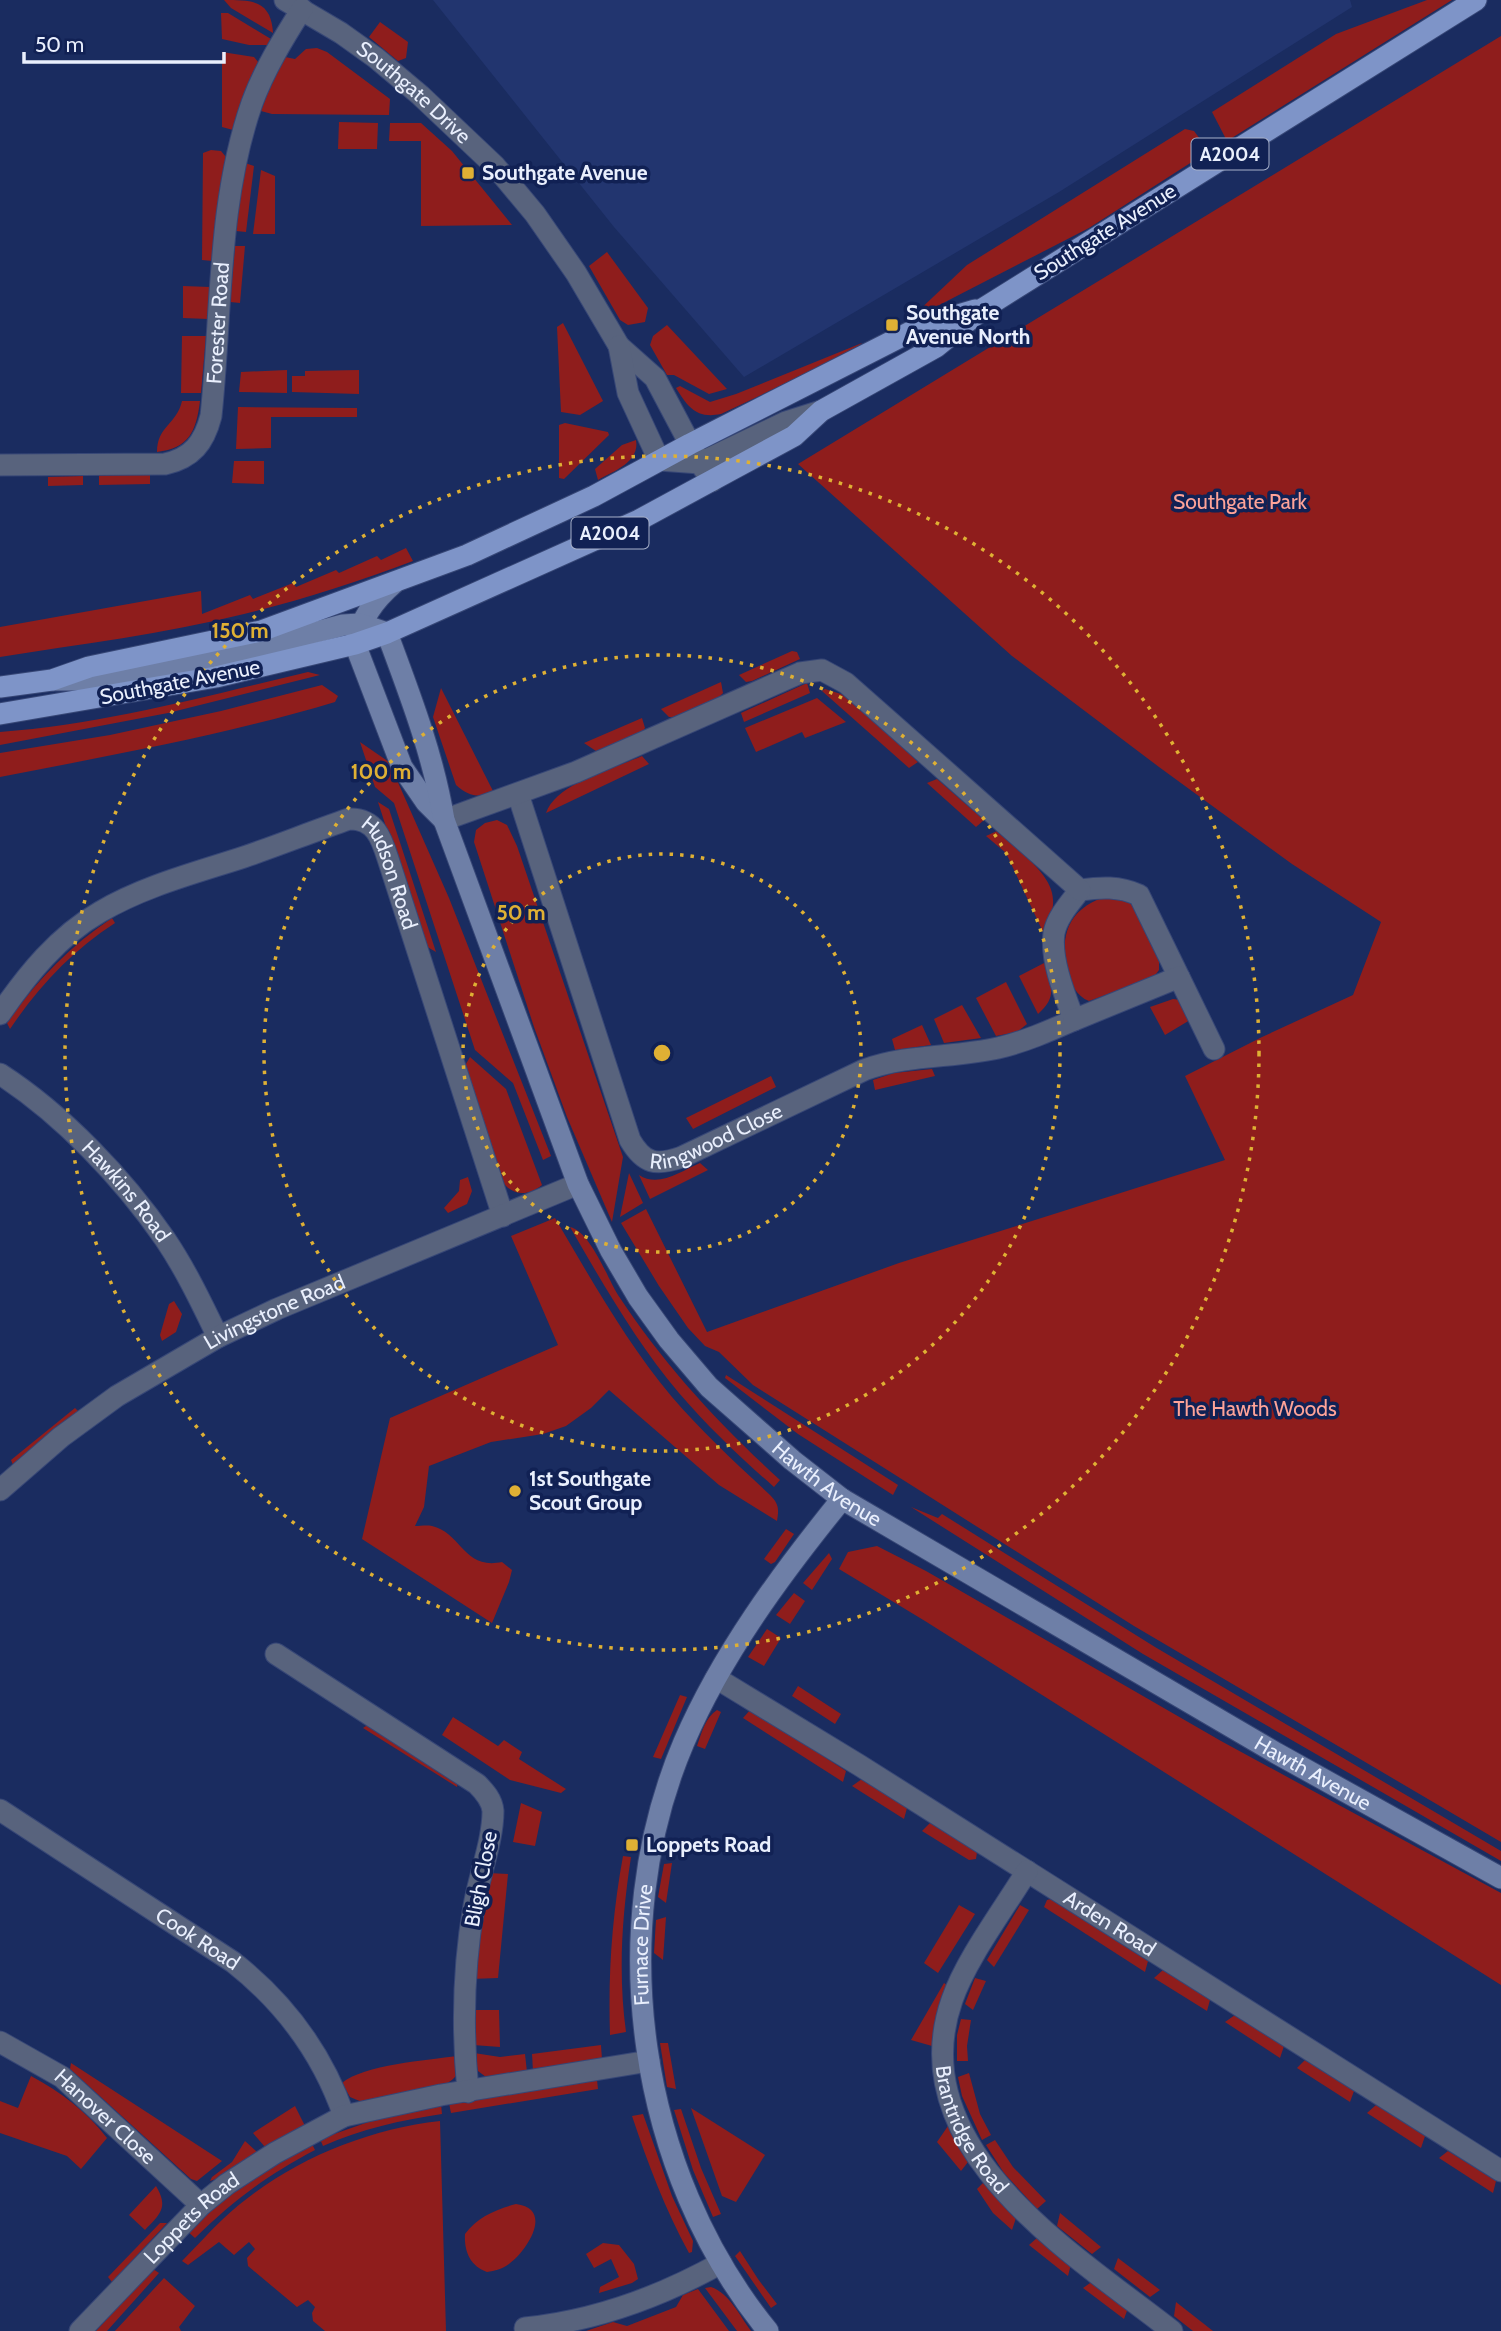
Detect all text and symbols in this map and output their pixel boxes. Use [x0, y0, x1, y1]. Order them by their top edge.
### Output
scale bar [24, 21, 224, 65]
text: 50 m [35, 32, 84, 57]
street label: Southgate Drive [352, 35, 476, 149]
road number: A2004 [1192, 138, 1268, 170]
place label: Southgate Avenue [482, 160, 648, 185]
marker: Southgate Avenue [460, 165, 476, 181]
street label: Southgate Avenue [1029, 178, 1181, 285]
street label: Forester Road [201, 261, 234, 385]
place label: Southgate Avenue North [906, 300, 1030, 349]
marker: Southgate Avenue North [884, 317, 900, 333]
park label: Southgate Park [1173, 489, 1308, 514]
road number: A2004 [572, 518, 648, 548]
text: 150 m [212, 618, 268, 643]
street label: Southgate Avenue [98, 654, 262, 709]
text: 100 m [351, 759, 411, 784]
street label: Hudson Road [357, 810, 423, 932]
text: 50 m [496, 900, 546, 925]
centre of rings [650, 1041, 674, 1065]
street label: Ringwood Close [648, 1098, 786, 1174]
street label: Hawkins Road [77, 1135, 176, 1246]
street label: Livingstone Road [199, 1269, 349, 1355]
park label: The Hawth Woods [1173, 1396, 1337, 1421]
street label: Hawth Avenue [767, 1435, 886, 1532]
place label: 1st Southgate Scout Group [529, 1466, 651, 1515]
marker: 1st Southgate Scout Group [507, 1483, 523, 1499]
street label: Hawth Avenue [1250, 1730, 1376, 1815]
street label: Bligh Close [459, 1829, 502, 1929]
place label: Loppets Road [646, 1832, 771, 1857]
marker: Loppets Road [624, 1837, 640, 1853]
street label: Furnace Drive [628, 1882, 657, 2006]
street label: Arden Road [1059, 1885, 1161, 1961]
street label: Cook Road [151, 1902, 245, 1975]
street label: Hanover Close [50, 2064, 162, 2170]
street label: Brantridge Road [931, 2064, 1014, 2199]
street label: Loppets Road [138, 2167, 244, 2269]

